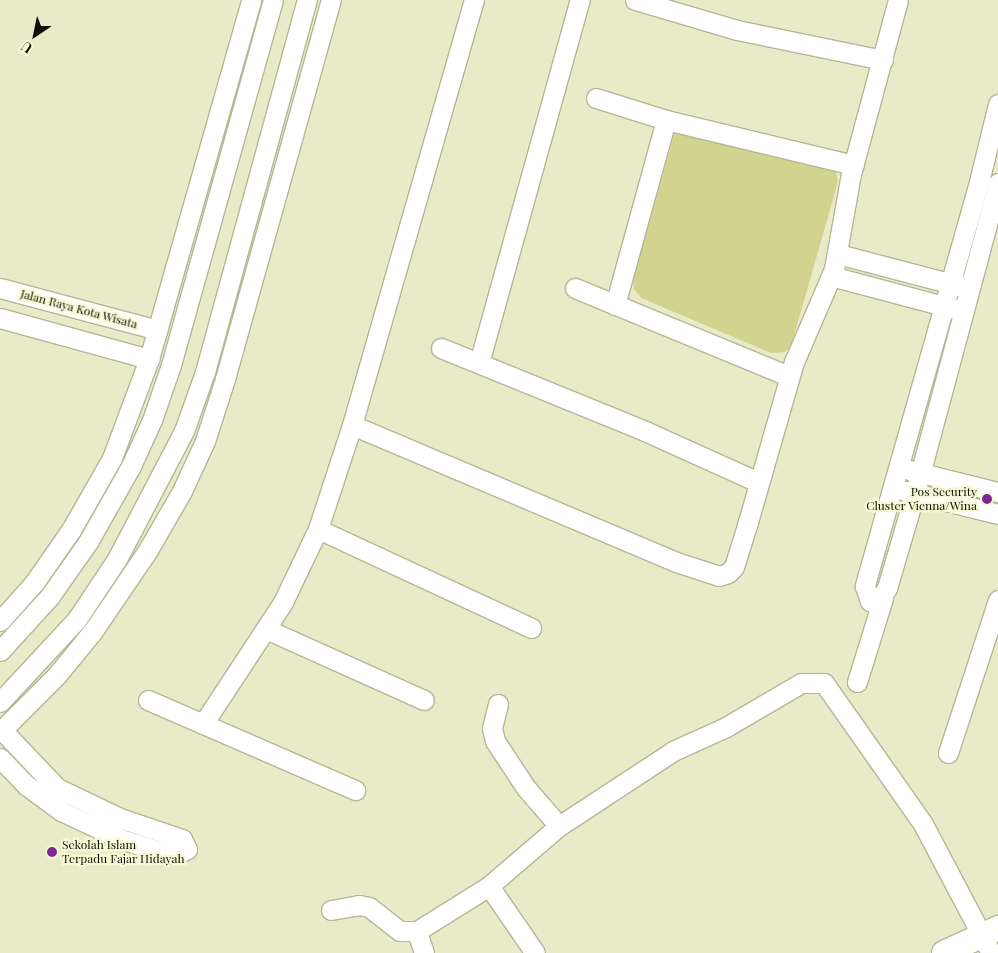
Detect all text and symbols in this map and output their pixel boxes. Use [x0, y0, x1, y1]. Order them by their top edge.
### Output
north arrow [10, 10, 60, 60]
text: U [17, 37, 36, 58]
street label: Jalan Raya Kota Wisata [19, 286, 139, 332]
place label: Pos Security Cluster Vienna/Wina [866, 485, 977, 513]
marker: Pos Security Cluster Vienna/Wina [981, 493, 993, 505]
place label: Sekolah Islam Terpadu Fajar Hidayah [62, 838, 185, 866]
marker: Sekolah Islam Terpadu Fajar Hidayah [46, 846, 58, 858]

